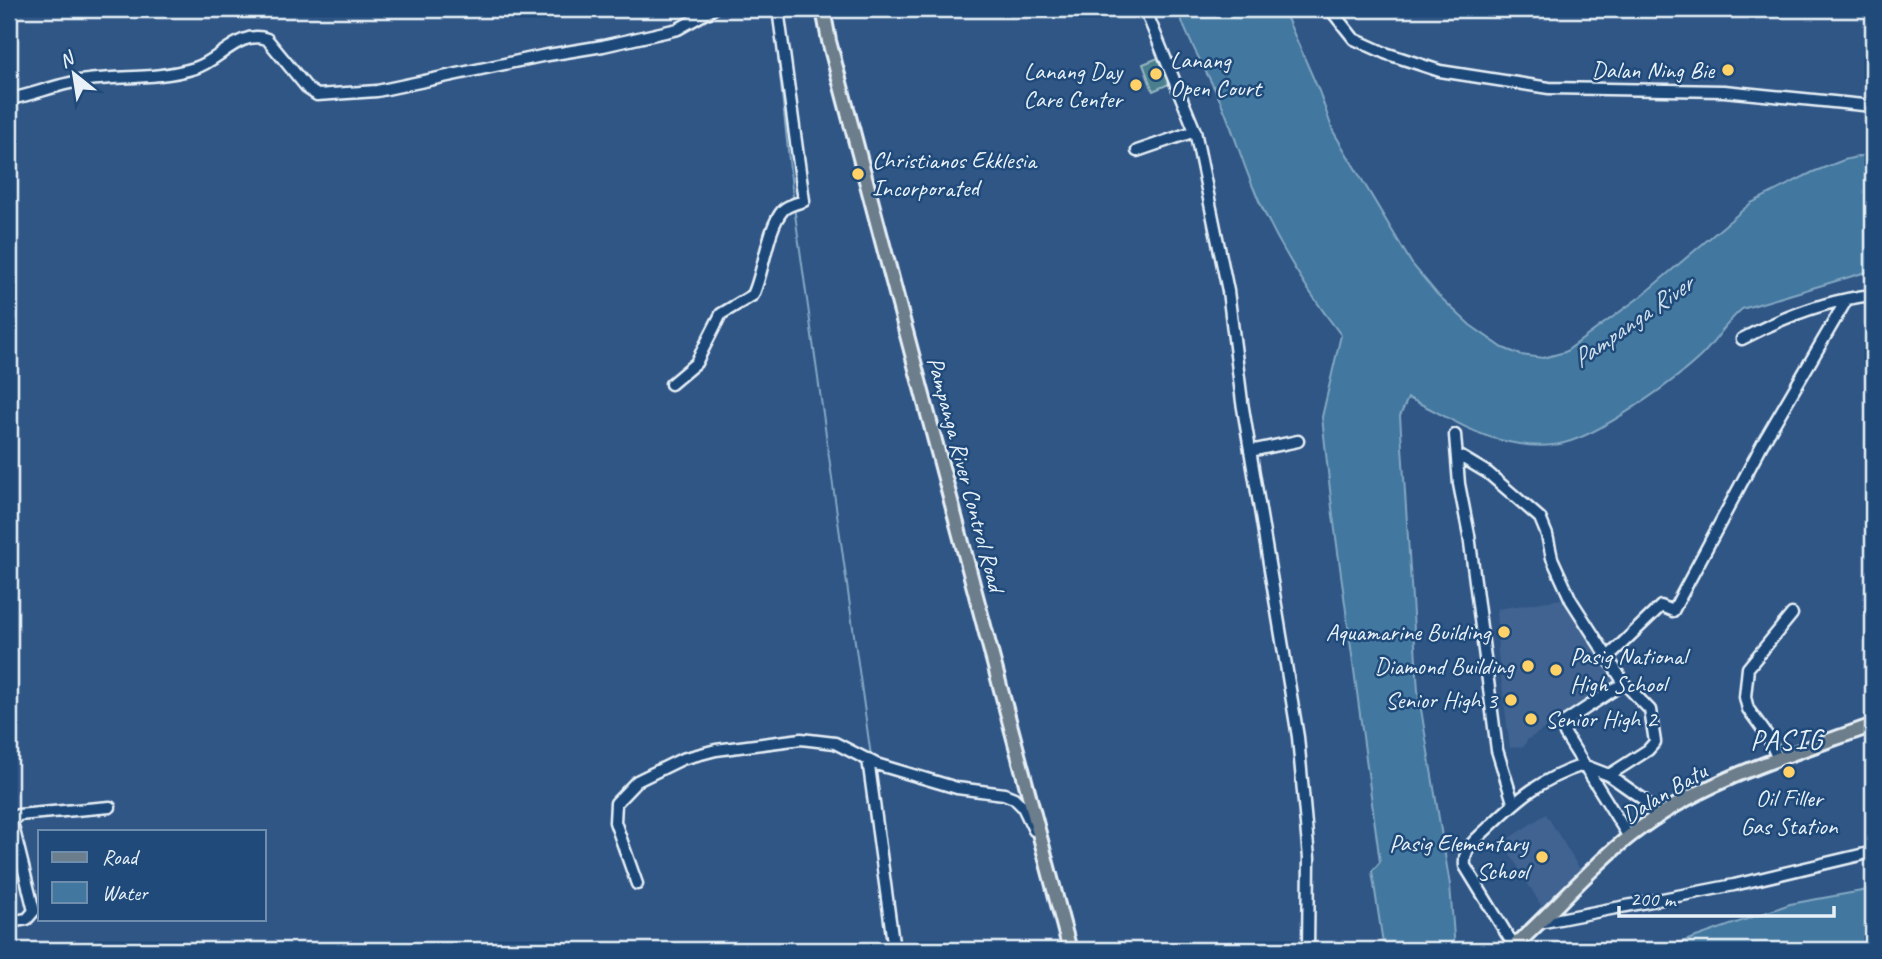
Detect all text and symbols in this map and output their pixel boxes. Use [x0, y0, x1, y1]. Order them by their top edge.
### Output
north arrow [38, 38, 108, 108]
text: N [55, 45, 80, 73]
place label: Lanang Open Court [1170, 45, 1263, 103]
place label: Dalan Ning Bie [1592, 55, 1716, 85]
place label: Lanang Day Care Center [1023, 56, 1124, 114]
marker: Dalan Ning Bie [1720, 62, 1736, 78]
marker: Lanang Open Court [1148, 66, 1164, 82]
marker: Lanang Day Care Center [1128, 77, 1144, 93]
place label: Christianos Ekklesia Incorporated [872, 145, 1038, 203]
marker: Christianos Ekklesia Incorporated [850, 166, 866, 182]
water label: Pampanga River [1565, 265, 1703, 375]
street label: Pampanga River Control Road [920, 353, 1013, 598]
place label: Aquamarine Building [1326, 617, 1492, 647]
marker: Aquamarine Building [1496, 624, 1512, 640]
place label: Pasig National High School [1570, 641, 1691, 699]
place label: Diamond Building [1375, 651, 1515, 681]
marker: Diamond Building [1520, 658, 1536, 674]
marker: Pasig National High School [1548, 662, 1564, 678]
place label: Senior High 3 [1385, 685, 1499, 715]
marker: Senior High 3 [1503, 692, 1519, 708]
place label: Senior High 2 [1545, 704, 1659, 734]
marker: Senior High 2 [1523, 711, 1539, 727]
district label: PASIG [1750, 722, 1825, 757]
street label: Dalan Batu [1616, 755, 1714, 830]
marker: Oil Filler Gas Station [1781, 764, 1797, 780]
place label: Oil Filler Gas Station [1740, 783, 1839, 841]
place label: Pasig Elementary School [1389, 828, 1532, 886]
legend [38, 830, 266, 920]
text: Road [102, 844, 141, 870]
marker: Pasig Elementary School [1534, 849, 1550, 865]
scale bar [1619, 875, 1835, 919]
text: Water [102, 880, 149, 906]
text: 200 m [1630, 886, 1677, 912]

